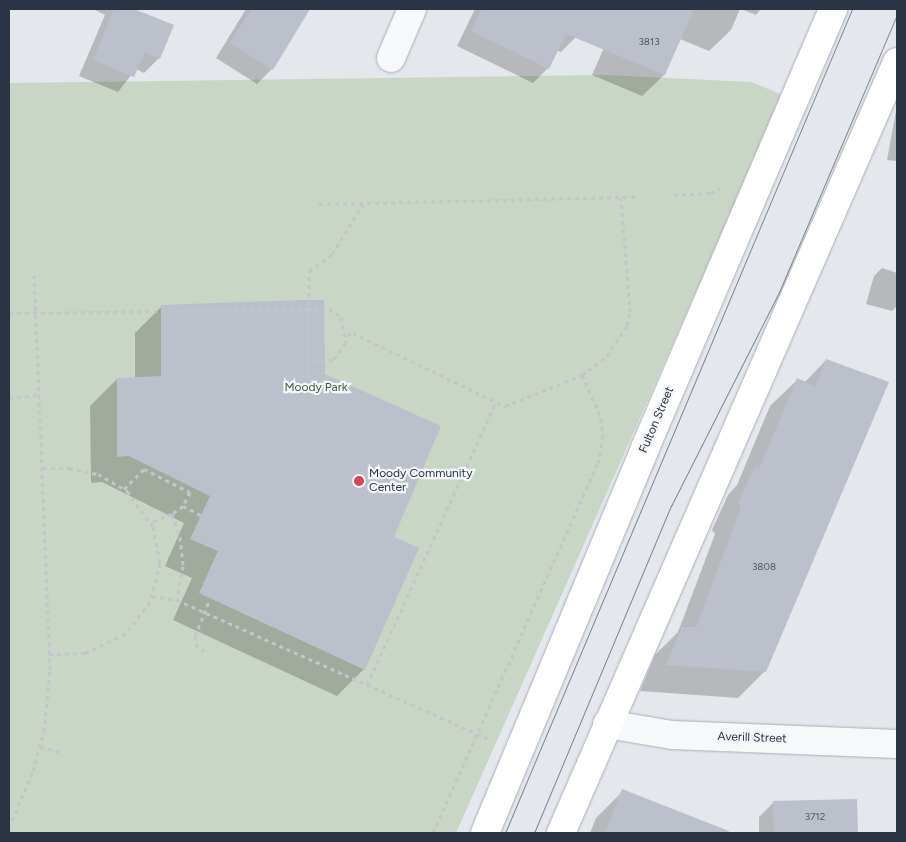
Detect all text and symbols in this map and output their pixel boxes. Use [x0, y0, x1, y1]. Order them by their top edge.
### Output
house number: 3813 [638, 36, 660, 48]
park label: Moody Park [284, 381, 348, 395]
street label: Fulton Street [637, 385, 677, 455]
place label: Moody Community Center [369, 467, 472, 495]
marker: Moody Community Center [353, 475, 365, 487]
house number: 3808 [752, 561, 776, 573]
street label: Averill Street [717, 730, 787, 746]
house number: 3712 [805, 811, 825, 823]

